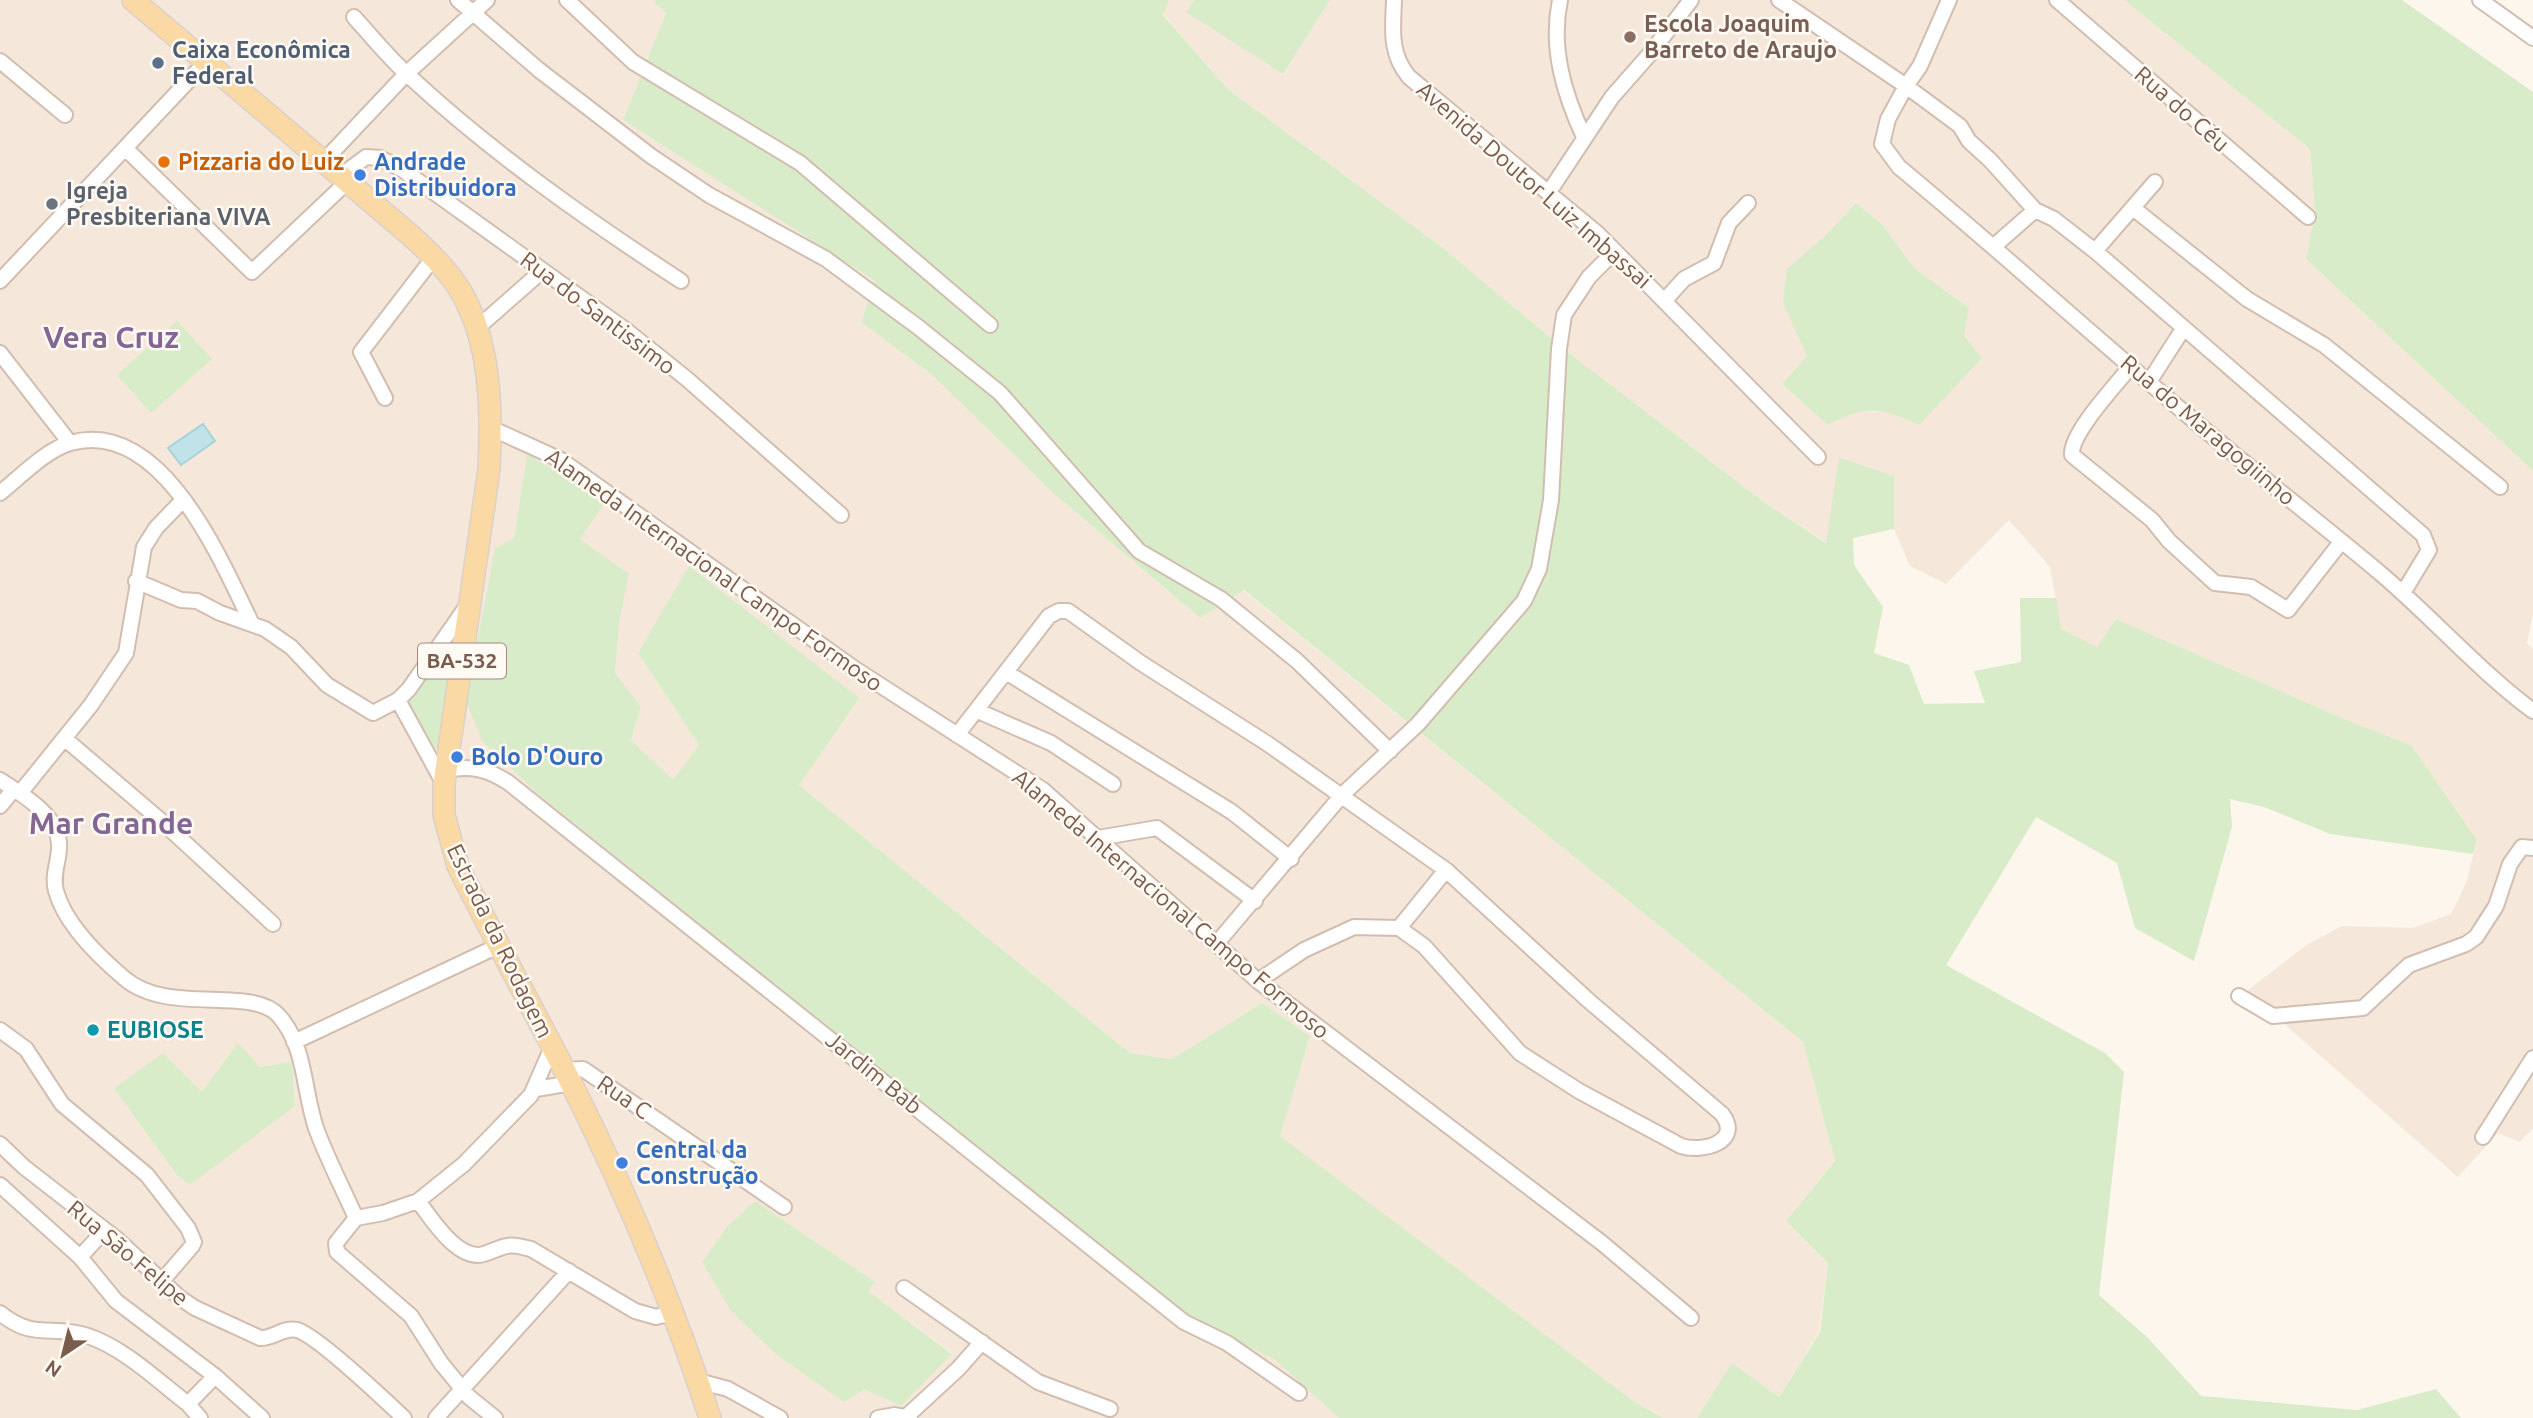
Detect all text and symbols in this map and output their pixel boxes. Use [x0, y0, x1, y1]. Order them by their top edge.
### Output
place label: Escola Joaquim Barreto de Araujo [1644, 11, 1837, 62]
marker: Escola Joaquim Barreto de Araujo [1622, 29, 1638, 45]
place label: Caixa Econômica Federal [172, 37, 351, 88]
marker: Caixa Econômica Federal [150, 55, 166, 71]
street label: Rua do Céu [2130, 61, 2235, 156]
street label: Avenida Doutor Luiz Imbassai [1412, 76, 1656, 293]
place label: Pizzaria do Luiz [178, 149, 344, 174]
place label: Andrade Distribuidora [374, 149, 517, 200]
marker: Pizzaria do Luiz [156, 154, 172, 170]
marker: Andrade Distribuidora [352, 167, 368, 183]
place label: Igreja Presbiteriana VIVA [66, 178, 271, 229]
marker: Igreja Presbiteriana VIVA [44, 196, 60, 212]
street label: Rua do Santissimo [516, 246, 681, 379]
district label: Vera Cruz [43, 320, 179, 354]
street label: Rua do Maragogiinho [2116, 349, 2301, 510]
street label: Alameda Internacional Campo Formoso [541, 443, 887, 696]
road number: BA-532 [418, 644, 506, 678]
place label: Bolo D'Ouro [471, 744, 603, 769]
marker: Bolo D'Ouro [449, 749, 465, 765]
street label: Alameda Internacional Campo Formoso [1008, 764, 1335, 1043]
district label: Mar Grande [29, 806, 193, 840]
street label: Estrada da Rodagem [443, 840, 558, 1042]
place label: EUBIOSE [107, 1017, 204, 1042]
marker: EUBIOSE [85, 1022, 101, 1038]
street label: Jardim Bab [821, 1026, 927, 1119]
street label: Rua C [593, 1070, 656, 1123]
place label: Central da Construção [636, 1137, 759, 1189]
marker: Central da Construção [614, 1155, 630, 1171]
street label: Rua São Felipe [63, 1195, 194, 1310]
north arrow [28, 1320, 98, 1390]
text: N [41, 1356, 65, 1382]

